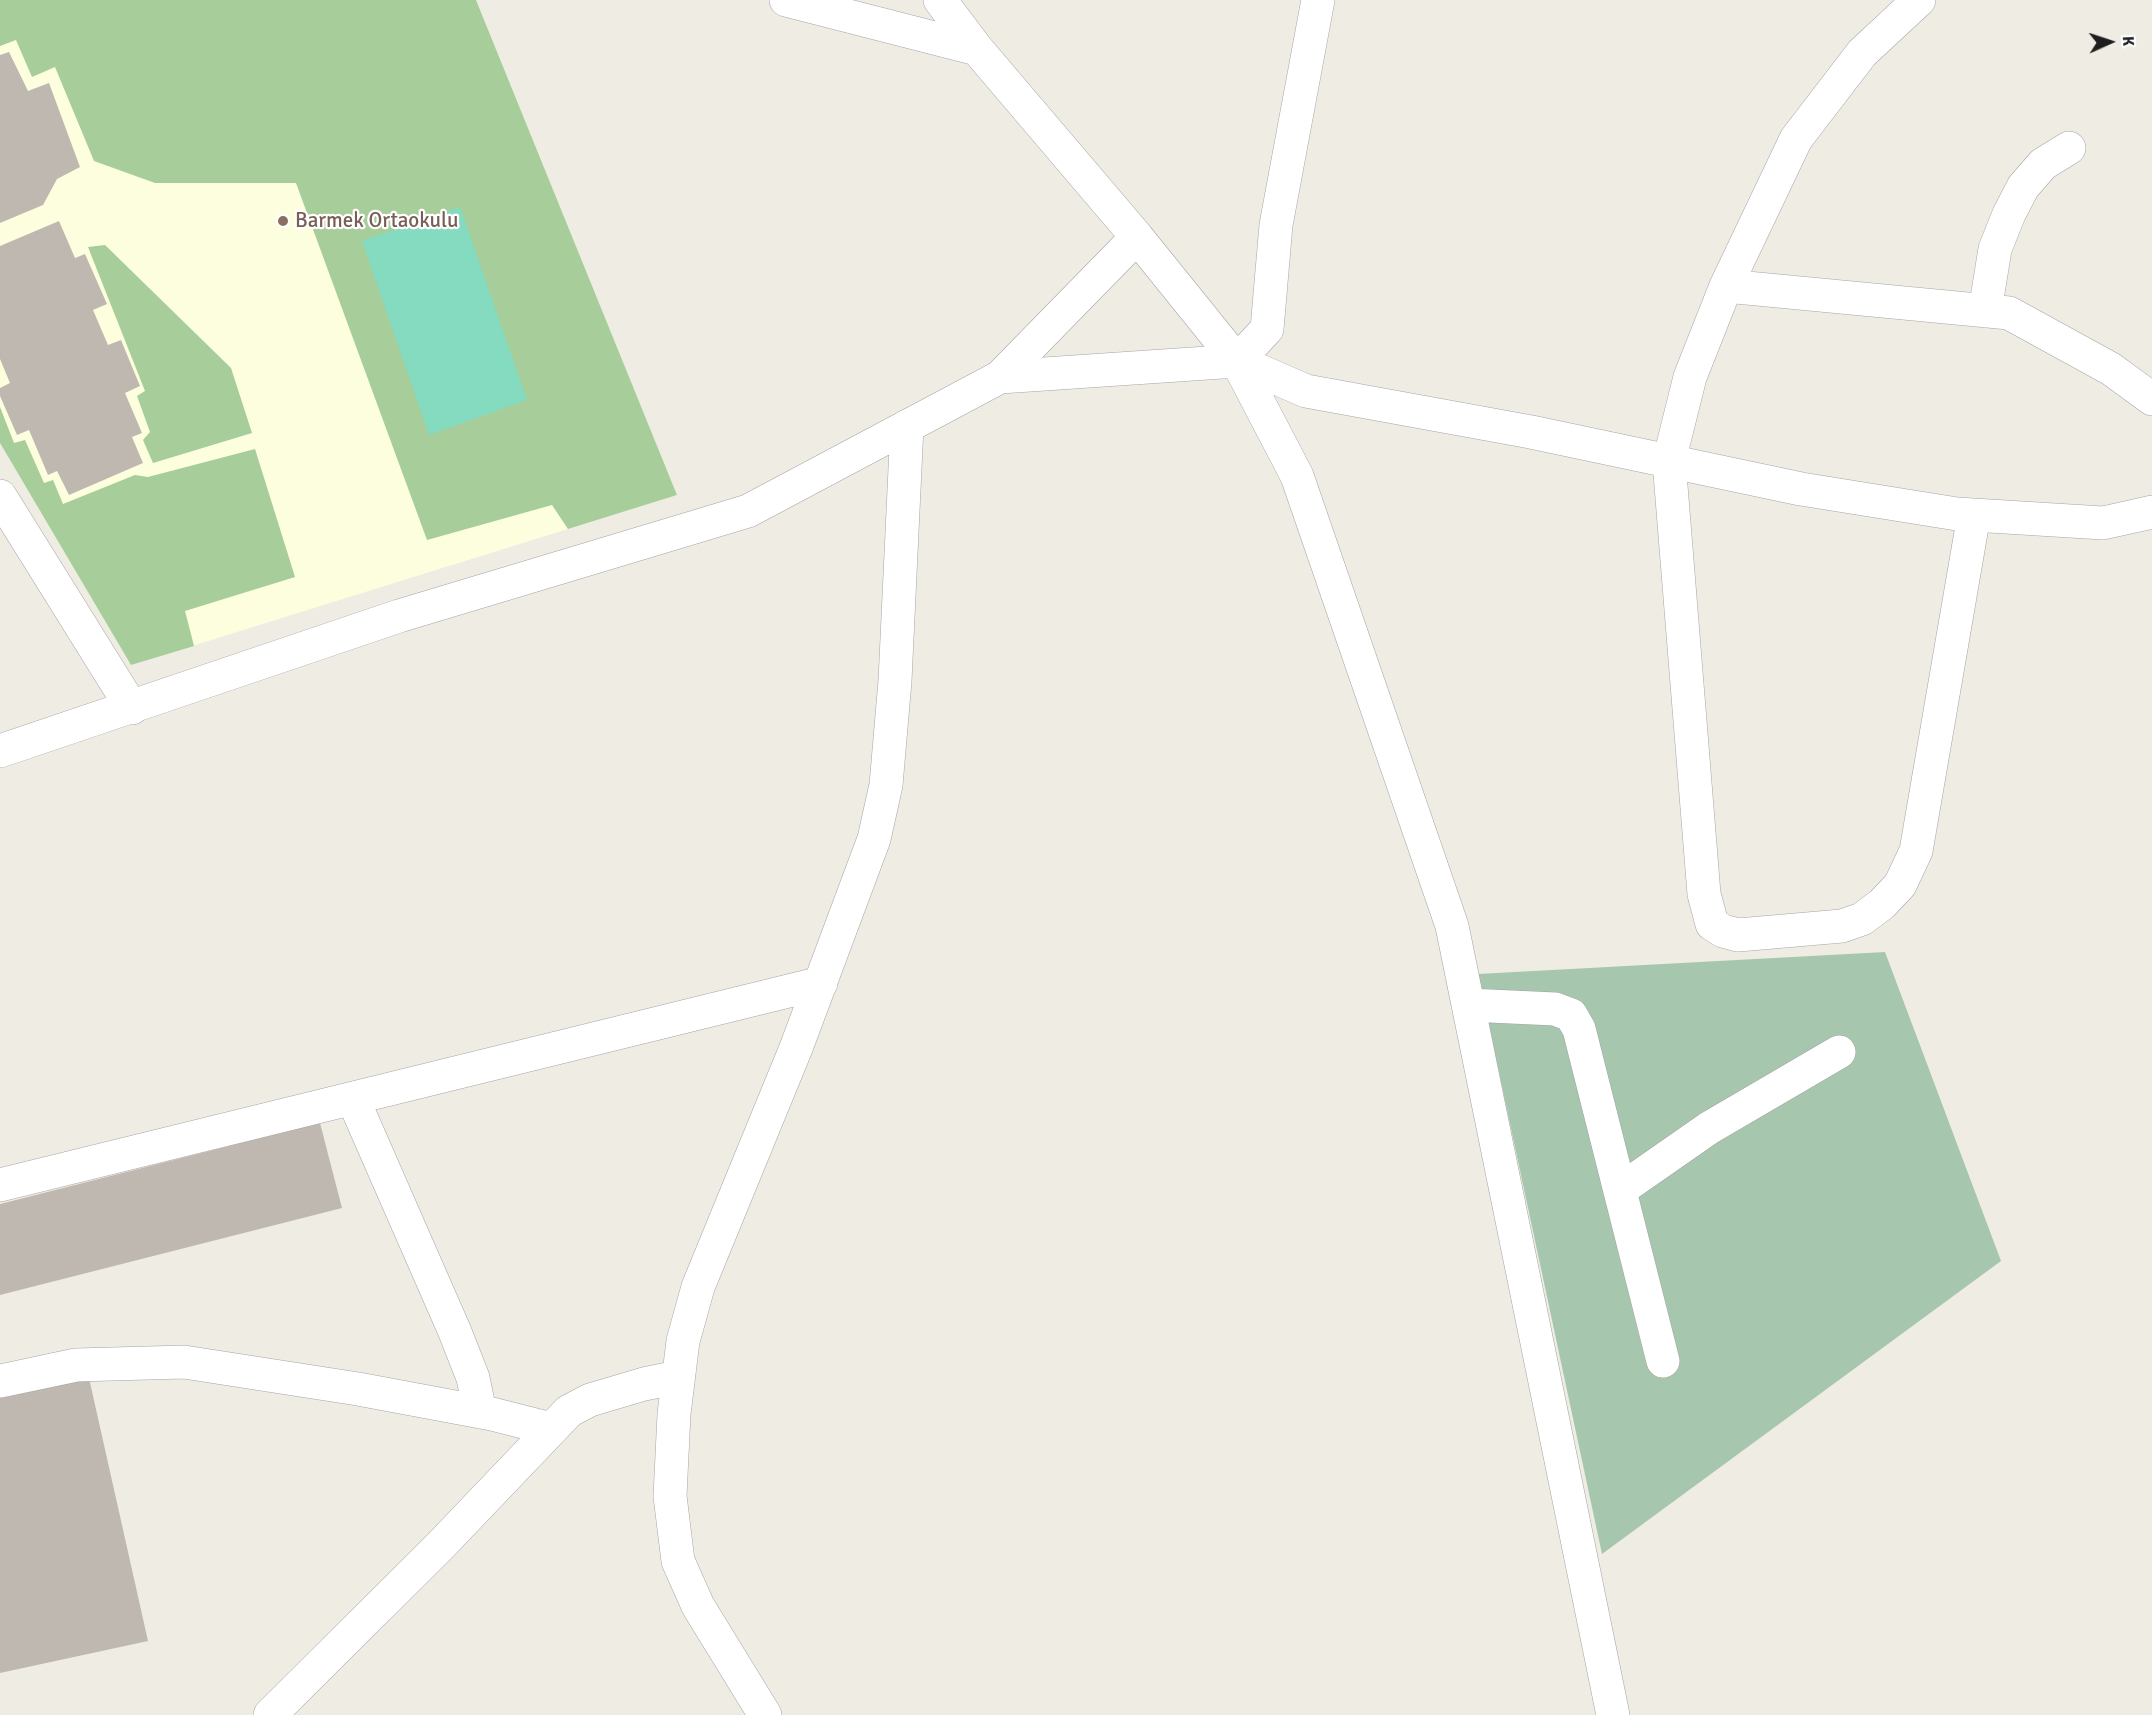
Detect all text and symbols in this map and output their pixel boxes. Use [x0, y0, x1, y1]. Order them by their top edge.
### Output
north arrow [2080, 12, 2140, 72]
text: K [2118, 36, 2138, 47]
place label: Barmek Ortaokulu [295, 208, 458, 234]
marker: Barmek Ortaokulu [276, 214, 290, 228]

